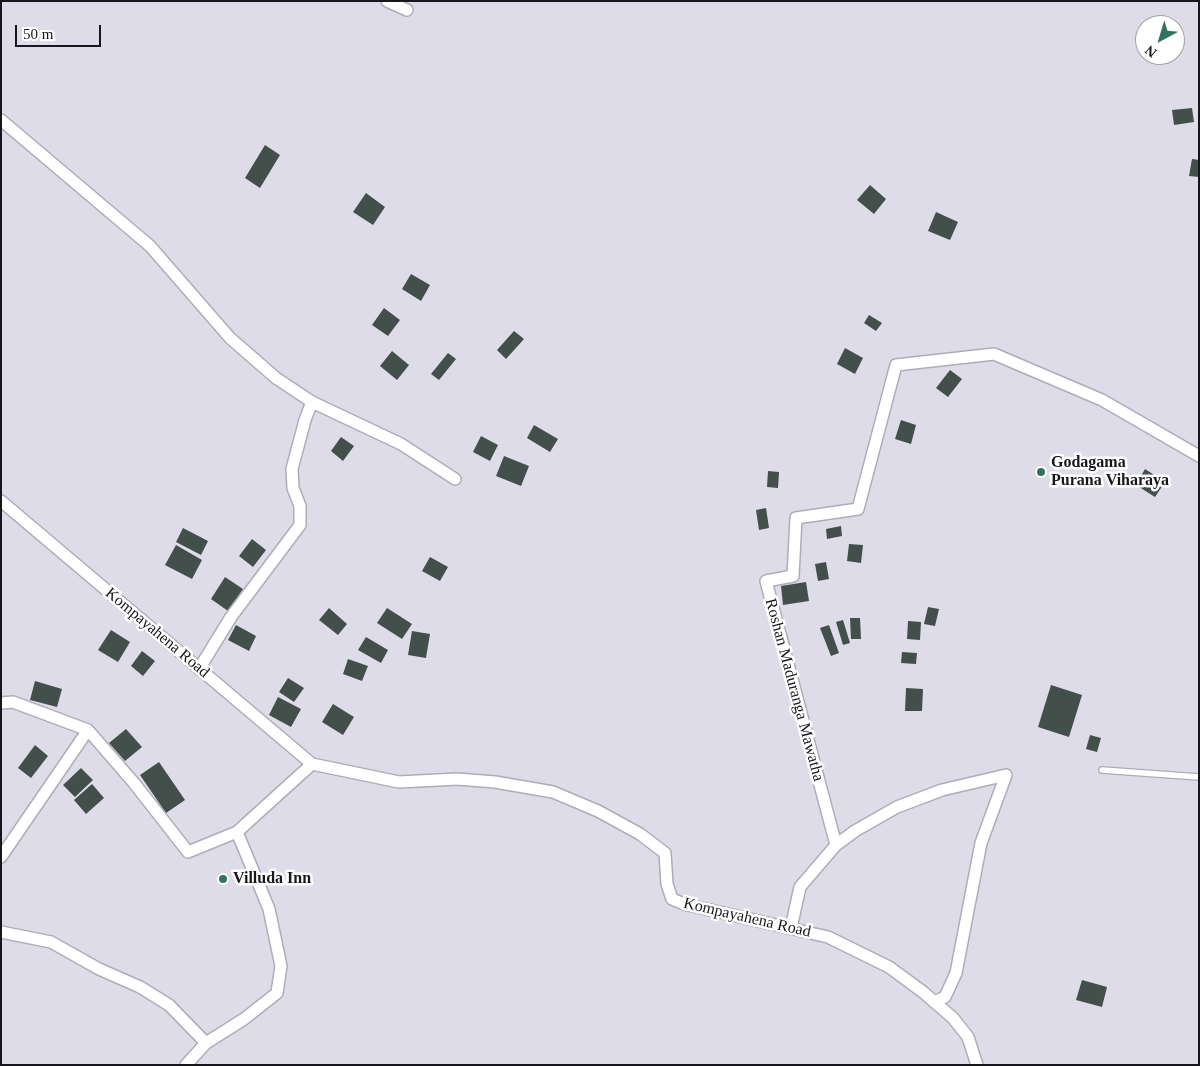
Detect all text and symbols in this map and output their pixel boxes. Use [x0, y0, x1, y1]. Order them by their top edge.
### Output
scale bar [18, 15, 104, 47]
north arrow [1135, 15, 1185, 65]
text: 50 m [23, 26, 53, 42]
text: N [1142, 42, 1160, 60]
place label: Godagama Purana Viharaya [1051, 453, 1169, 491]
marker: Godagama Purana Viharaya [1035, 466, 1047, 478]
street label: Kompayahena Road [101, 584, 213, 682]
street label: Roshan Maduranga Mawatha [760, 597, 828, 783]
place label: Villuda Inn [233, 869, 311, 889]
marker: Villuda Inn [217, 873, 229, 885]
street label: Kompayahena Road [681, 894, 813, 942]

